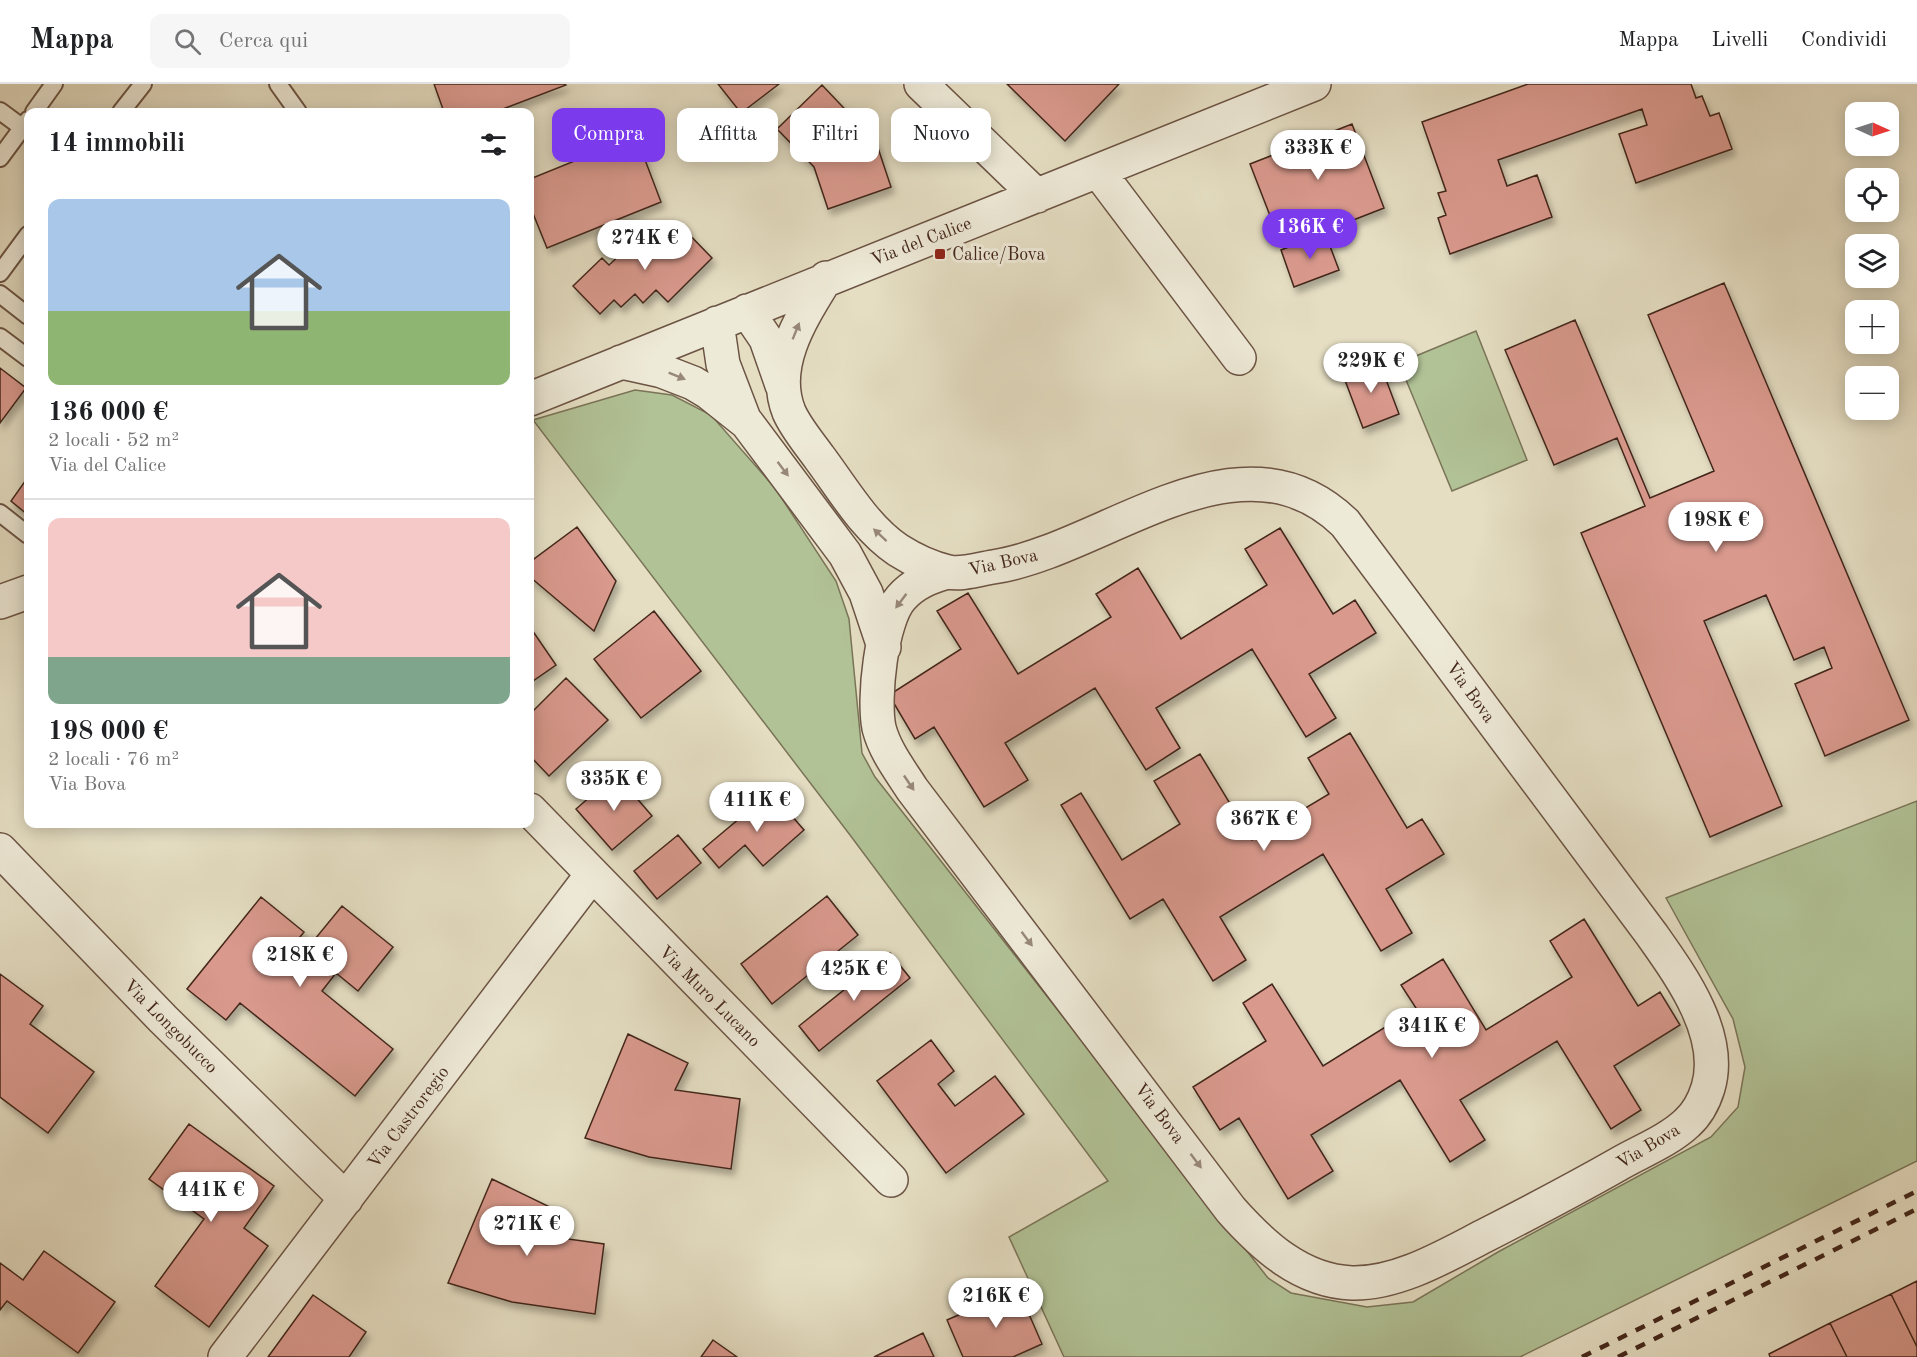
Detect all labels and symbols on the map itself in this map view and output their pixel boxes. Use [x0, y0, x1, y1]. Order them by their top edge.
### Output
north arrow [1845, 102, 1899, 156]
pin: 333K € [1269, 130, 1367, 181]
pin: 136K € [1261, 209, 1359, 260]
street label: Via del Calice [869, 214, 974, 269]
pin: 274K € [596, 220, 694, 271]
place label: Calice/Bova [952, 246, 1045, 264]
marker: Calice/Bova [933, 247, 947, 261]
one-way arrow [791, 322, 801, 340]
pin: 229K € [1322, 343, 1420, 394]
one-way arrow [668, 372, 686, 382]
one-way arrow [776, 462, 788, 477]
pin: 198K € [1667, 502, 1765, 553]
one-way arrow [873, 528, 888, 542]
street label: Via Bova [967, 546, 1040, 580]
one-way arrow [895, 593, 907, 608]
street label: Via Bova [1442, 659, 1498, 726]
pin: 335K € [565, 761, 663, 812]
one-way arrow [903, 775, 915, 791]
pin: 411K € [708, 782, 806, 833]
pin: 367K € [1215, 801, 1313, 852]
one-way arrow [1020, 931, 1033, 947]
pin: 218K € [251, 937, 349, 988]
street label: Via Muro Lucano [655, 943, 763, 1051]
pin: 425K € [805, 951, 903, 1002]
street label: Via Longobucco [120, 976, 221, 1077]
pin: 341K € [1383, 1008, 1481, 1059]
street label: Via Castroregio [365, 1063, 453, 1172]
street label: Via Bova [1131, 1080, 1188, 1147]
street label: Via Bova [1614, 1121, 1683, 1173]
one-way arrow [1190, 1153, 1202, 1169]
pin: 441K € [162, 1172, 260, 1223]
pin: 271K € [478, 1206, 576, 1257]
pin: 216K € [947, 1278, 1045, 1329]

